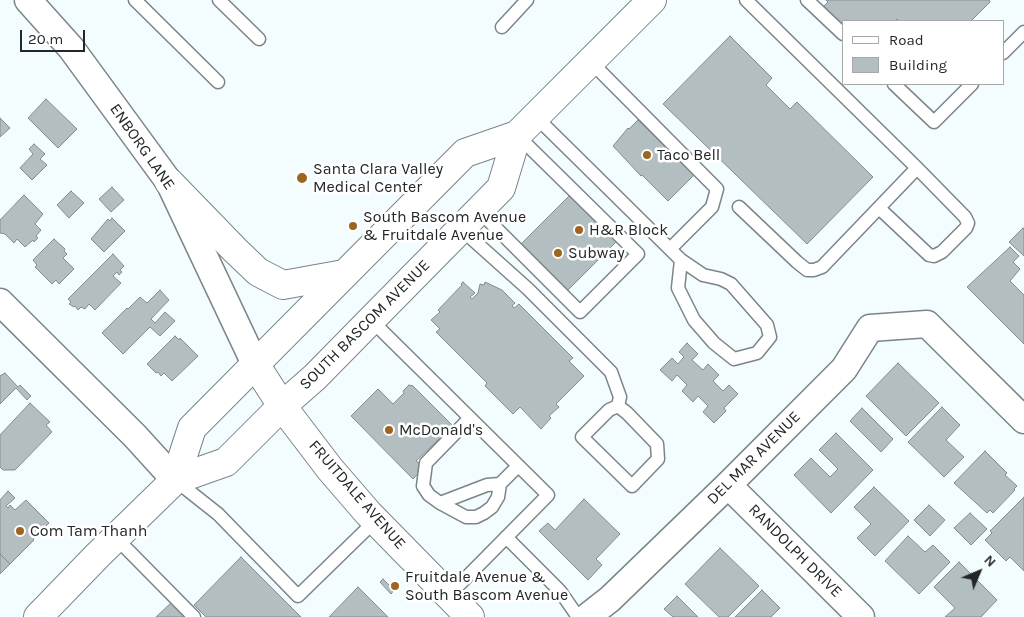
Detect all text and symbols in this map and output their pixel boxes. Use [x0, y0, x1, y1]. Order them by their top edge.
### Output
scale bar [22, 20, 88, 52]
legend [842, 20, 1004, 85]
text: 20 m [28, 30, 63, 48]
text: Road [889, 31, 924, 49]
text: Building [889, 56, 947, 74]
street label: ENBORG LANE [105, 100, 179, 194]
place label: Taco Bell [657, 145, 720, 165]
marker: Taco Bell [641, 149, 653, 161]
place label: Santa Clara Valley Medical Center [313, 159, 443, 197]
marker: Santa Clara Valley Medical Center [295, 171, 309, 185]
place label: South Bascom Avenue & Fruitdale Avenue [363, 207, 526, 245]
marker: South Bascom Avenue & Fruitdale Avenue [347, 220, 359, 232]
place label: H&R Block [589, 220, 668, 240]
marker: H&R Block [573, 224, 585, 236]
place label: Subway [568, 243, 625, 263]
marker: Subway [552, 247, 564, 259]
street label: SOUTH BASCOM AVENUE [296, 256, 434, 394]
street label: DEL MAR AVENUE [703, 407, 805, 509]
place label: McDonald's [399, 420, 483, 440]
marker: McDonald's [383, 424, 395, 436]
street label: FRUITDALE AVENUE [304, 437, 410, 553]
street label: RANDOLPH DRIVE [744, 500, 846, 602]
place label: Com Tam Thanh [30, 521, 147, 541]
marker: Com Tam Thanh [14, 525, 26, 537]
north arrow [954, 547, 1004, 597]
text: N [980, 551, 1000, 571]
place label: Fruitdale Avenue & South Bascom Avenue [405, 567, 568, 605]
marker: Fruitdale Avenue & South Bascom Avenue [389, 580, 401, 592]

